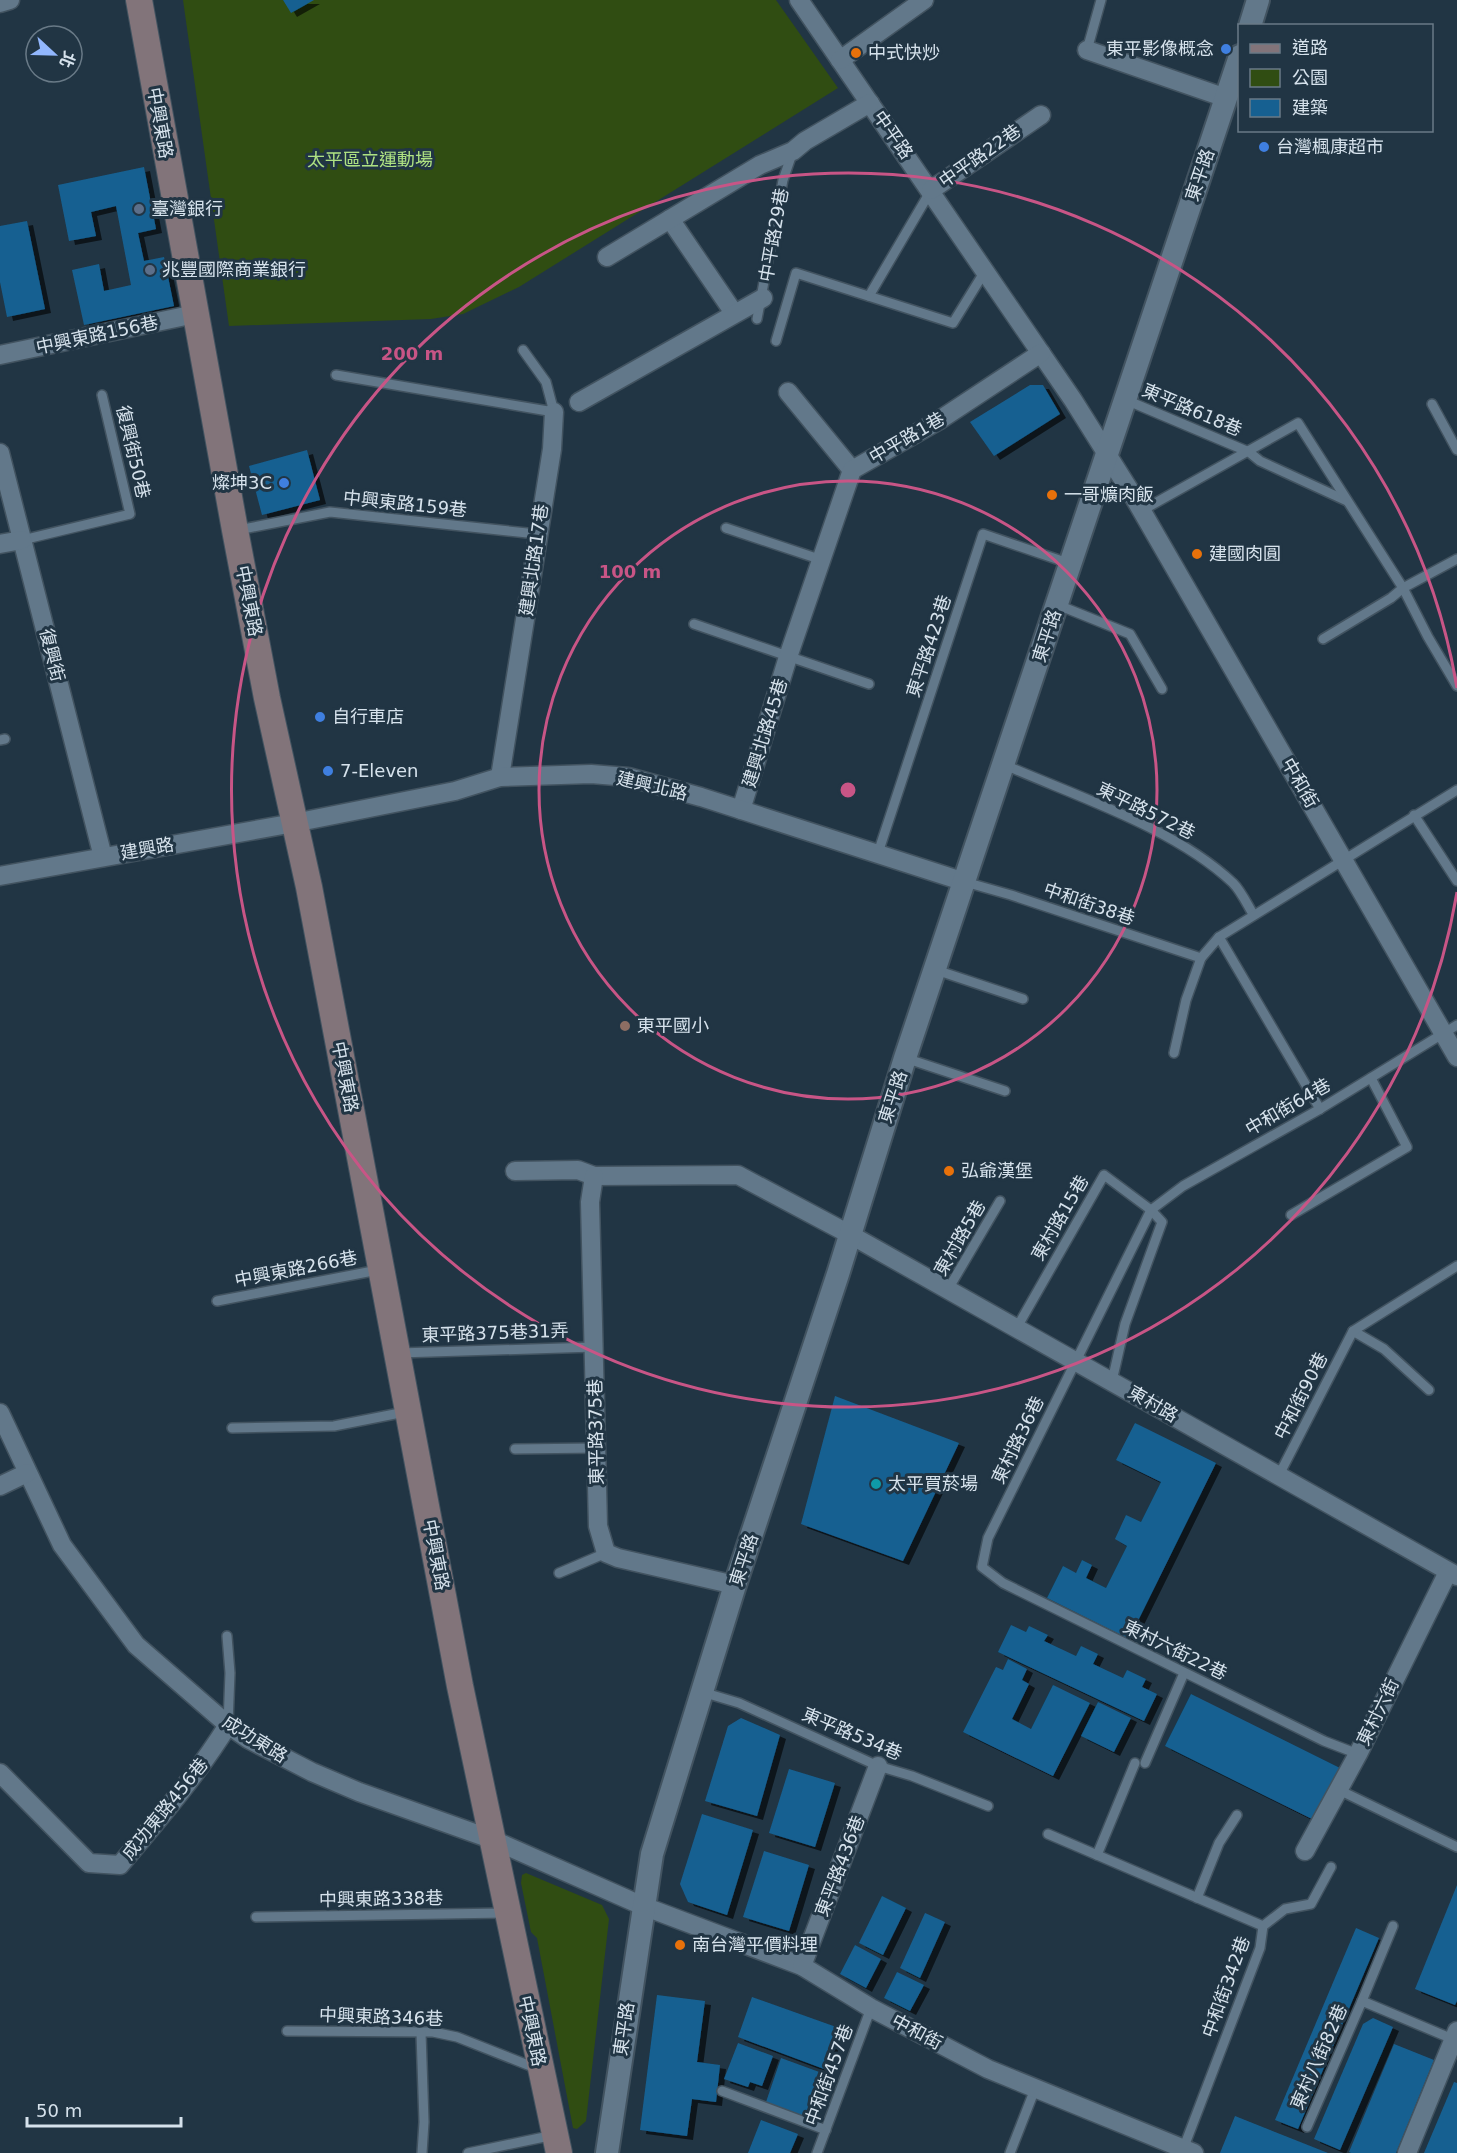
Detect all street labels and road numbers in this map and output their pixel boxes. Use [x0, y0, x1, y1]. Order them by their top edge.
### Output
street label: 中興東路 [144, 86, 177, 160]
street label: 中平路 [869, 107, 917, 163]
street label: 中平路22巷 [935, 120, 1025, 191]
street label: 東平路 [1181, 146, 1218, 204]
street label: 中平路29巷 [755, 186, 792, 283]
street label: 中興東路156巷 [34, 311, 160, 358]
street label: 東平路618巷 [1139, 379, 1245, 440]
street label: 復興街50巷 [113, 403, 154, 500]
street label: 中平路1巷 [865, 408, 948, 468]
street label: 中興東路159巷 [342, 487, 468, 520]
street label: 建興北路17巷 [515, 503, 552, 617]
street label: 中興東路 [232, 564, 267, 638]
street label: 東平路423巷 [902, 592, 955, 700]
street label: 東平路 [1028, 607, 1065, 665]
street label: 復興街 [36, 626, 69, 684]
street label: 建興北路45巷 [738, 676, 791, 790]
street label: 中和街 [1278, 754, 1323, 811]
street label: 建興北路 [615, 767, 690, 804]
street label: 東平路572巷 [1094, 778, 1199, 843]
street label: 建興路 [119, 833, 175, 864]
street label: 中和街38巷 [1041, 878, 1137, 929]
street label: 中興東路 [328, 1040, 363, 1114]
street label: 東平路 [874, 1068, 911, 1126]
street label: 中和街64巷 [1241, 1074, 1334, 1139]
street label: 東村路15巷 [1027, 1171, 1092, 1264]
street label: 東村路5巷 [930, 1196, 990, 1279]
street label: 中興東路266巷 [233, 1246, 359, 1291]
street label: 東平路375巷31弄 [421, 1319, 569, 1346]
street label: 中和街90巷 [1270, 1349, 1331, 1443]
street label: 東平路375巷 [584, 1379, 607, 1485]
street label: 東村路 [1125, 1381, 1182, 1426]
street label: 東村路36巷 [987, 1393, 1048, 1487]
street label: 中興東路 [419, 1518, 454, 1592]
street label: 東平路 [725, 1531, 762, 1589]
street label: 東村六街22巷 [1120, 1615, 1231, 1684]
street label: 東村六街 [1352, 1675, 1403, 1749]
street label: 東平路534巷 [799, 1703, 905, 1764]
street label: 成功東路 [219, 1711, 291, 1767]
street label: 成功東路456巷 [117, 1754, 212, 1864]
street label: 東平路436巷 [811, 1812, 868, 1919]
street label: 中興東路338巷 [319, 1887, 443, 1910]
street label: 中和街342巷 [1197, 1933, 1254, 2040]
street label: 中興東路 [515, 1993, 550, 2068]
street label: 東平路 [609, 2001, 638, 2057]
street label: 東村八街82巷 [1286, 2001, 1351, 2113]
street label: 中興東路346巷 [319, 2004, 444, 2029]
street label: 中和街 [888, 2010, 946, 2054]
street label: 中和街457巷 [800, 2021, 857, 2128]

